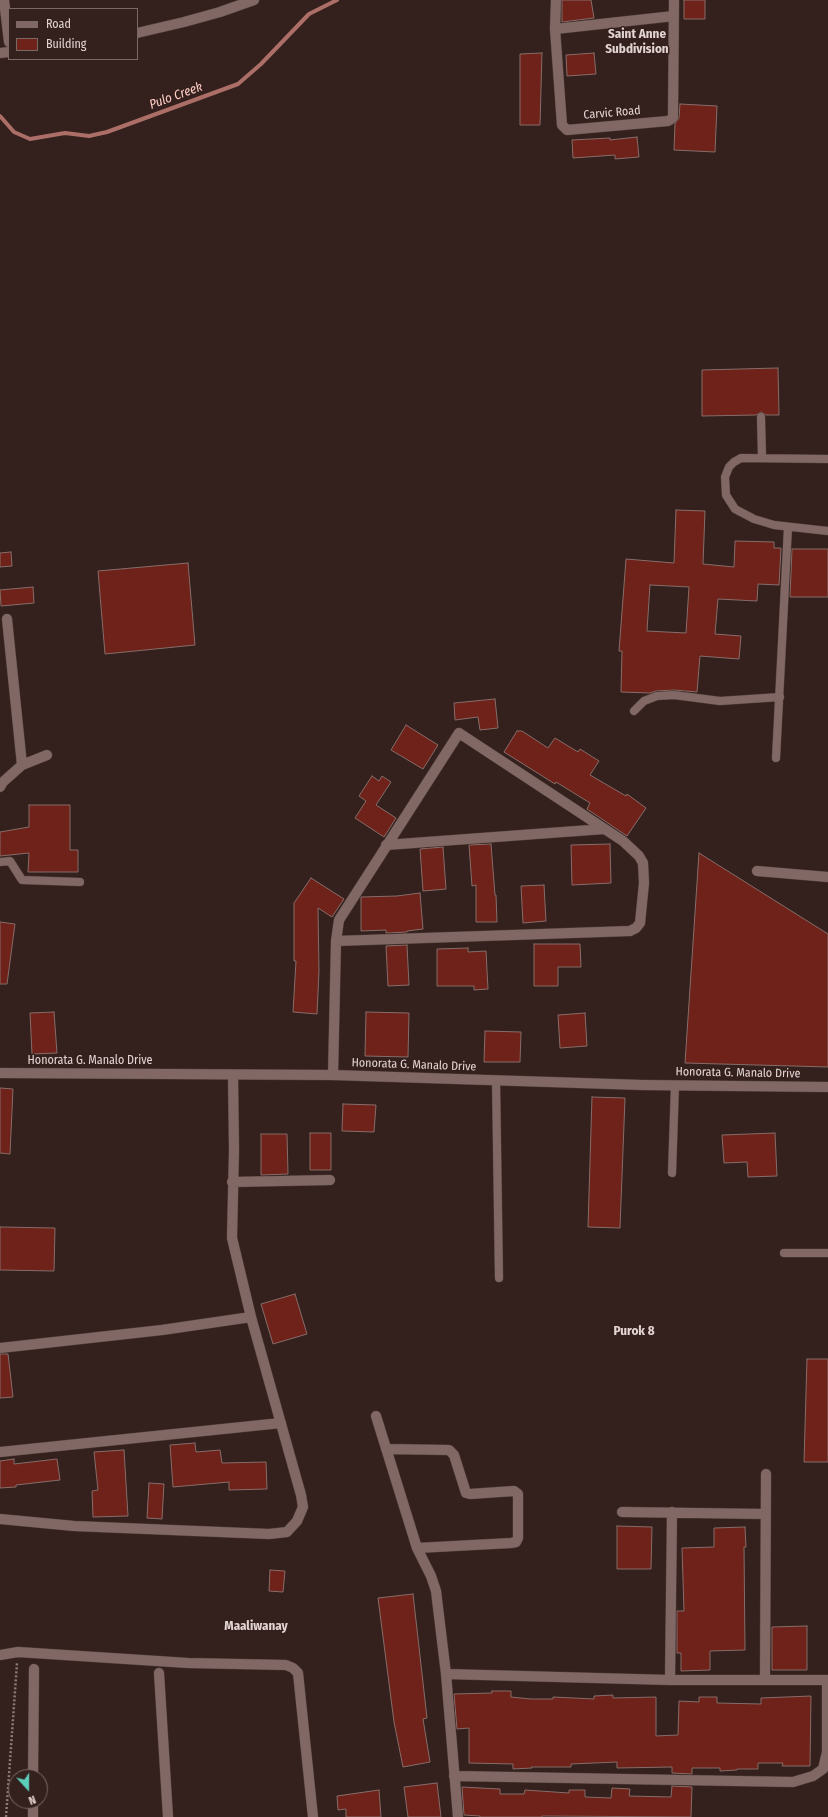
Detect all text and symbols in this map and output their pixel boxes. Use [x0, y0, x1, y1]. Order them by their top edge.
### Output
legend [8, 8, 138, 60]
text: Road [46, 17, 71, 31]
district label: Saint Anne Subdivision [605, 26, 669, 57]
text: Building [46, 37, 86, 51]
water label: Pulo Creek [147, 79, 205, 113]
street label: Carvic Road [583, 103, 641, 123]
street label: Honorata G. Manalo Drive [28, 1054, 152, 1068]
street label: Honorata G. Manalo Drive [351, 1056, 477, 1074]
street label: Honorata G. Manalo Drive [675, 1065, 801, 1081]
district label: Purok 8 [613, 1323, 655, 1339]
district label: Maaliwanay [224, 1618, 288, 1634]
north arrow [8, 1769, 48, 1809]
text: N [27, 1792, 38, 1807]

